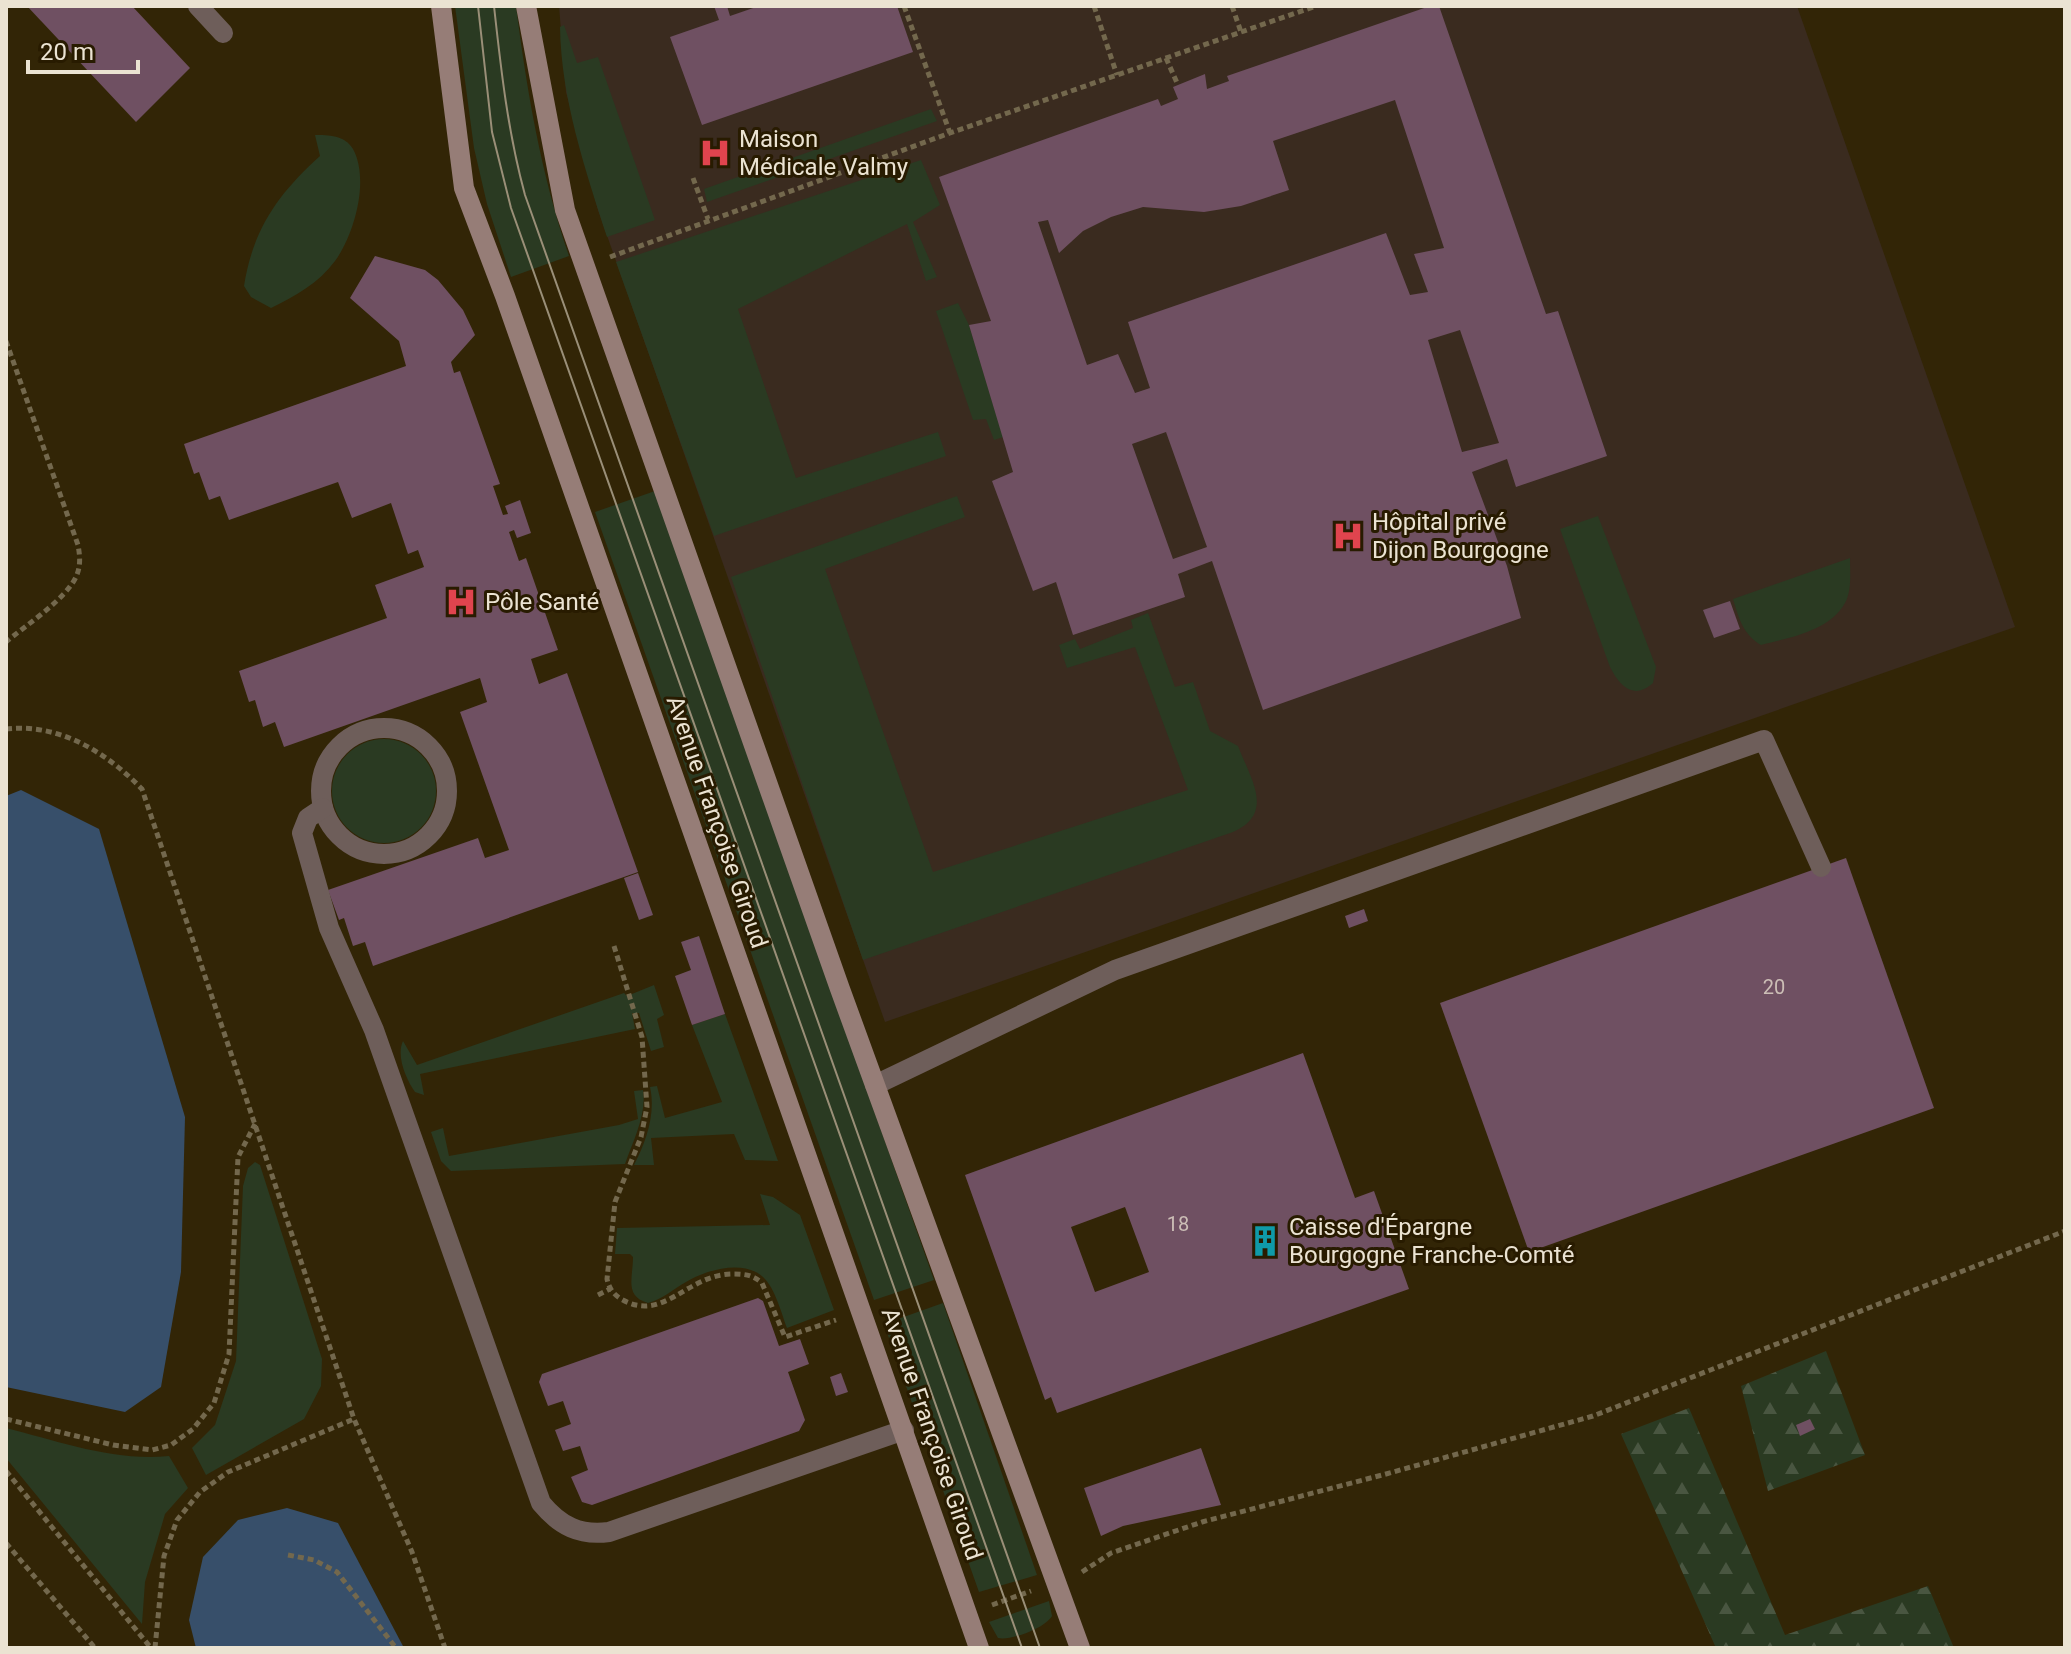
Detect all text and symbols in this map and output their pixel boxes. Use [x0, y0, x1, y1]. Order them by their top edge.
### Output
scale bar [28, 24, 138, 74]
text: 20 m [40, 38, 94, 66]
place label: Maison Médicale Valmy [739, 125, 909, 181]
hospital icon: Maison Médicale Valmy [698, 136, 732, 170]
place label: Hôpital privé Dijon Bourgogne [1372, 508, 1549, 564]
hospital icon: Hôpital privé Dijon Bourgogne [1331, 519, 1365, 553]
hospital icon: Pôle Santé [444, 585, 478, 619]
place label: Pôle Santé [485, 588, 599, 616]
street label: Avenue Françoise Giroud [661, 692, 773, 952]
house number: 20 [1763, 975, 1785, 999]
house number: 18 [1167, 1212, 1189, 1236]
place label: Caisse d'Épargne Bourgogne Franche-Comté [1289, 1213, 1574, 1269]
building icon: Caisse d'Épargne Bourgogne Franche-Comté [1248, 1224, 1282, 1258]
street label: Avenue Françoise Giroud [876, 1304, 988, 1564]

